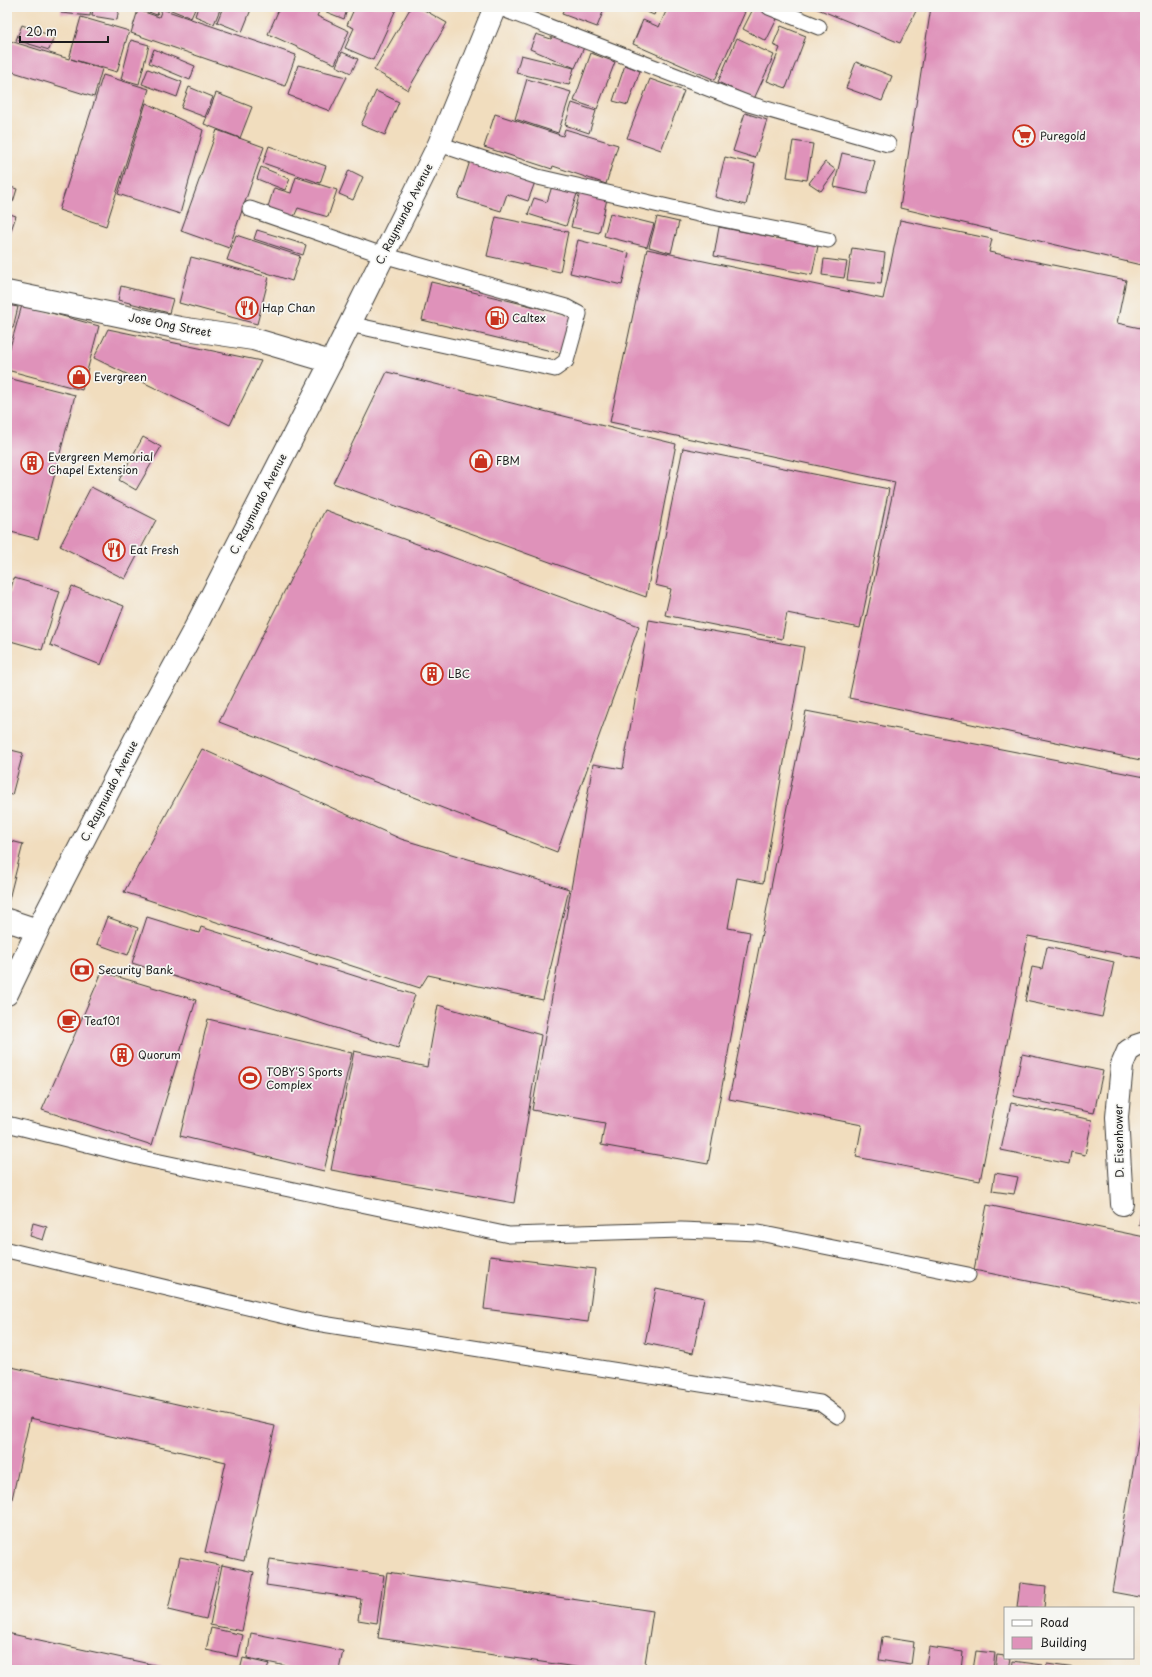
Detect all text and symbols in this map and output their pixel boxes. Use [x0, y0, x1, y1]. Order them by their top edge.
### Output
scale bar [20, 18, 108, 44]
text: 20 m [26, 22, 57, 40]
supermarket icon: Puregold [1011, 123, 1037, 149]
place label: Puregold [1040, 127, 1086, 144]
street label: C. Raymundo Avenue [371, 160, 437, 267]
restaurant icon: Hap Chan [234, 295, 260, 321]
place label: Hap Chan [262, 299, 315, 316]
fuel station icon: Caltex [484, 305, 510, 331]
street label: Jose Ong Street [127, 308, 213, 341]
place label: Caltex [512, 309, 546, 326]
shop icon: Evergreen [66, 364, 92, 390]
place label: Evergreen [94, 368, 147, 385]
place label: Evergreen Memorial Chapel Extension [48, 448, 153, 478]
shop icon: FBM [468, 448, 494, 474]
building icon: Evergreen Memorial Chapel Extension [19, 450, 45, 476]
street label: C. Raymundo Avenue [225, 450, 291, 557]
place label: FBM [496, 452, 520, 469]
restaurant icon: Eat Fresh [101, 537, 127, 563]
place label: Eat Fresh [130, 541, 179, 558]
building icon: LBC [419, 661, 445, 687]
place label: LBC [448, 665, 470, 682]
street label: C. Raymundo Avenue [76, 737, 142, 844]
bank icon: Security Bank [69, 957, 95, 983]
place label: Security Bank [98, 961, 174, 978]
cafe icon: Tea101 [56, 1008, 82, 1034]
place label: Tea101 [84, 1012, 120, 1029]
building icon: Quorum [109, 1042, 135, 1068]
place label: Quorum [138, 1046, 181, 1063]
place label: TOBY'S Sports Complex [266, 1063, 343, 1093]
sports icon: TOBY'S Sports Complex [237, 1065, 263, 1091]
street label: D. Eisenhower [1109, 1103, 1128, 1178]
legend [1004, 1607, 1134, 1659]
text: Road [1040, 1613, 1069, 1631]
text: Building [1040, 1633, 1087, 1651]

